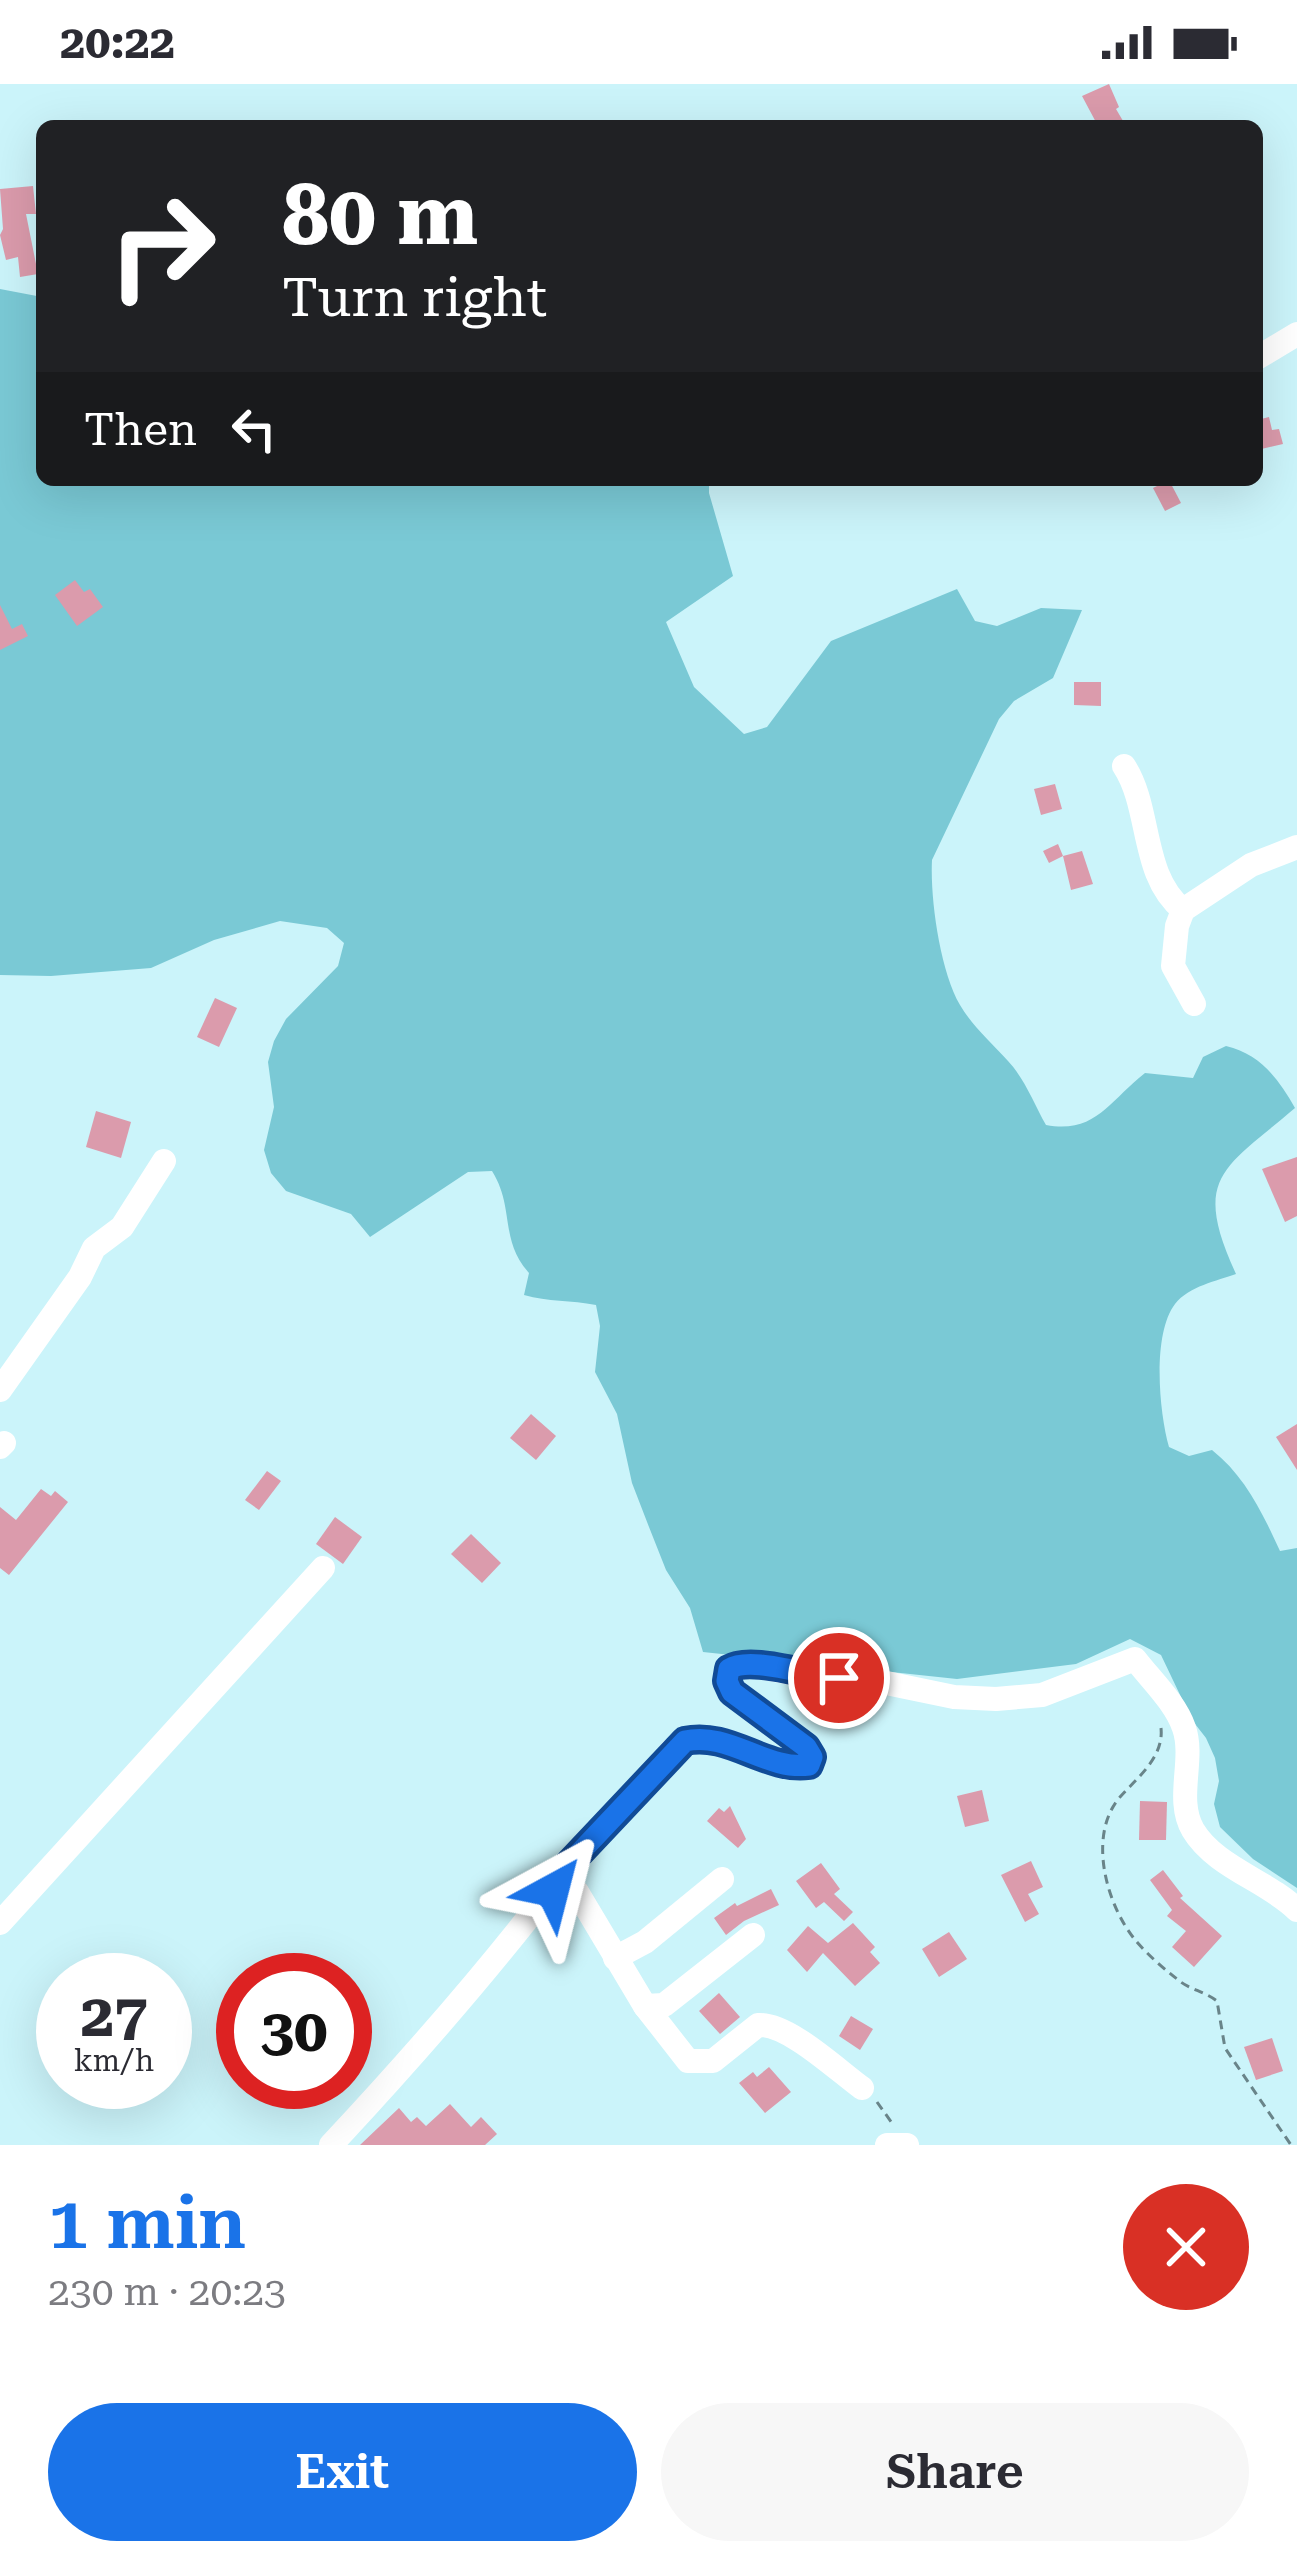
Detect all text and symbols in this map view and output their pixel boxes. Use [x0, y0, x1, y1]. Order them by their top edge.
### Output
text: 20:22 [60, 16, 175, 69]
text: 80 m [282, 166, 478, 264]
icon: right [84, 168, 240, 324]
text: Turn right [282, 266, 547, 329]
icon: left [221, 396, 287, 462]
text: Then [84, 403, 197, 456]
pin [788, 1627, 890, 1729]
icon: arrive [806, 1645, 872, 1711]
position arrow [490, 1827, 616, 1953]
speed limit sign: 30 [216, 1953, 372, 2109]
text: 27 [80, 1980, 148, 2051]
text: km/h [74, 2043, 154, 2078]
text: 1 min [48, 2181, 246, 2266]
button: close [1123, 2184, 1249, 2310]
text: 230 m · 20:23 [48, 2269, 286, 2315]
button: Exit [48, 2403, 637, 2541]
button: Share [661, 2403, 1249, 2541]

